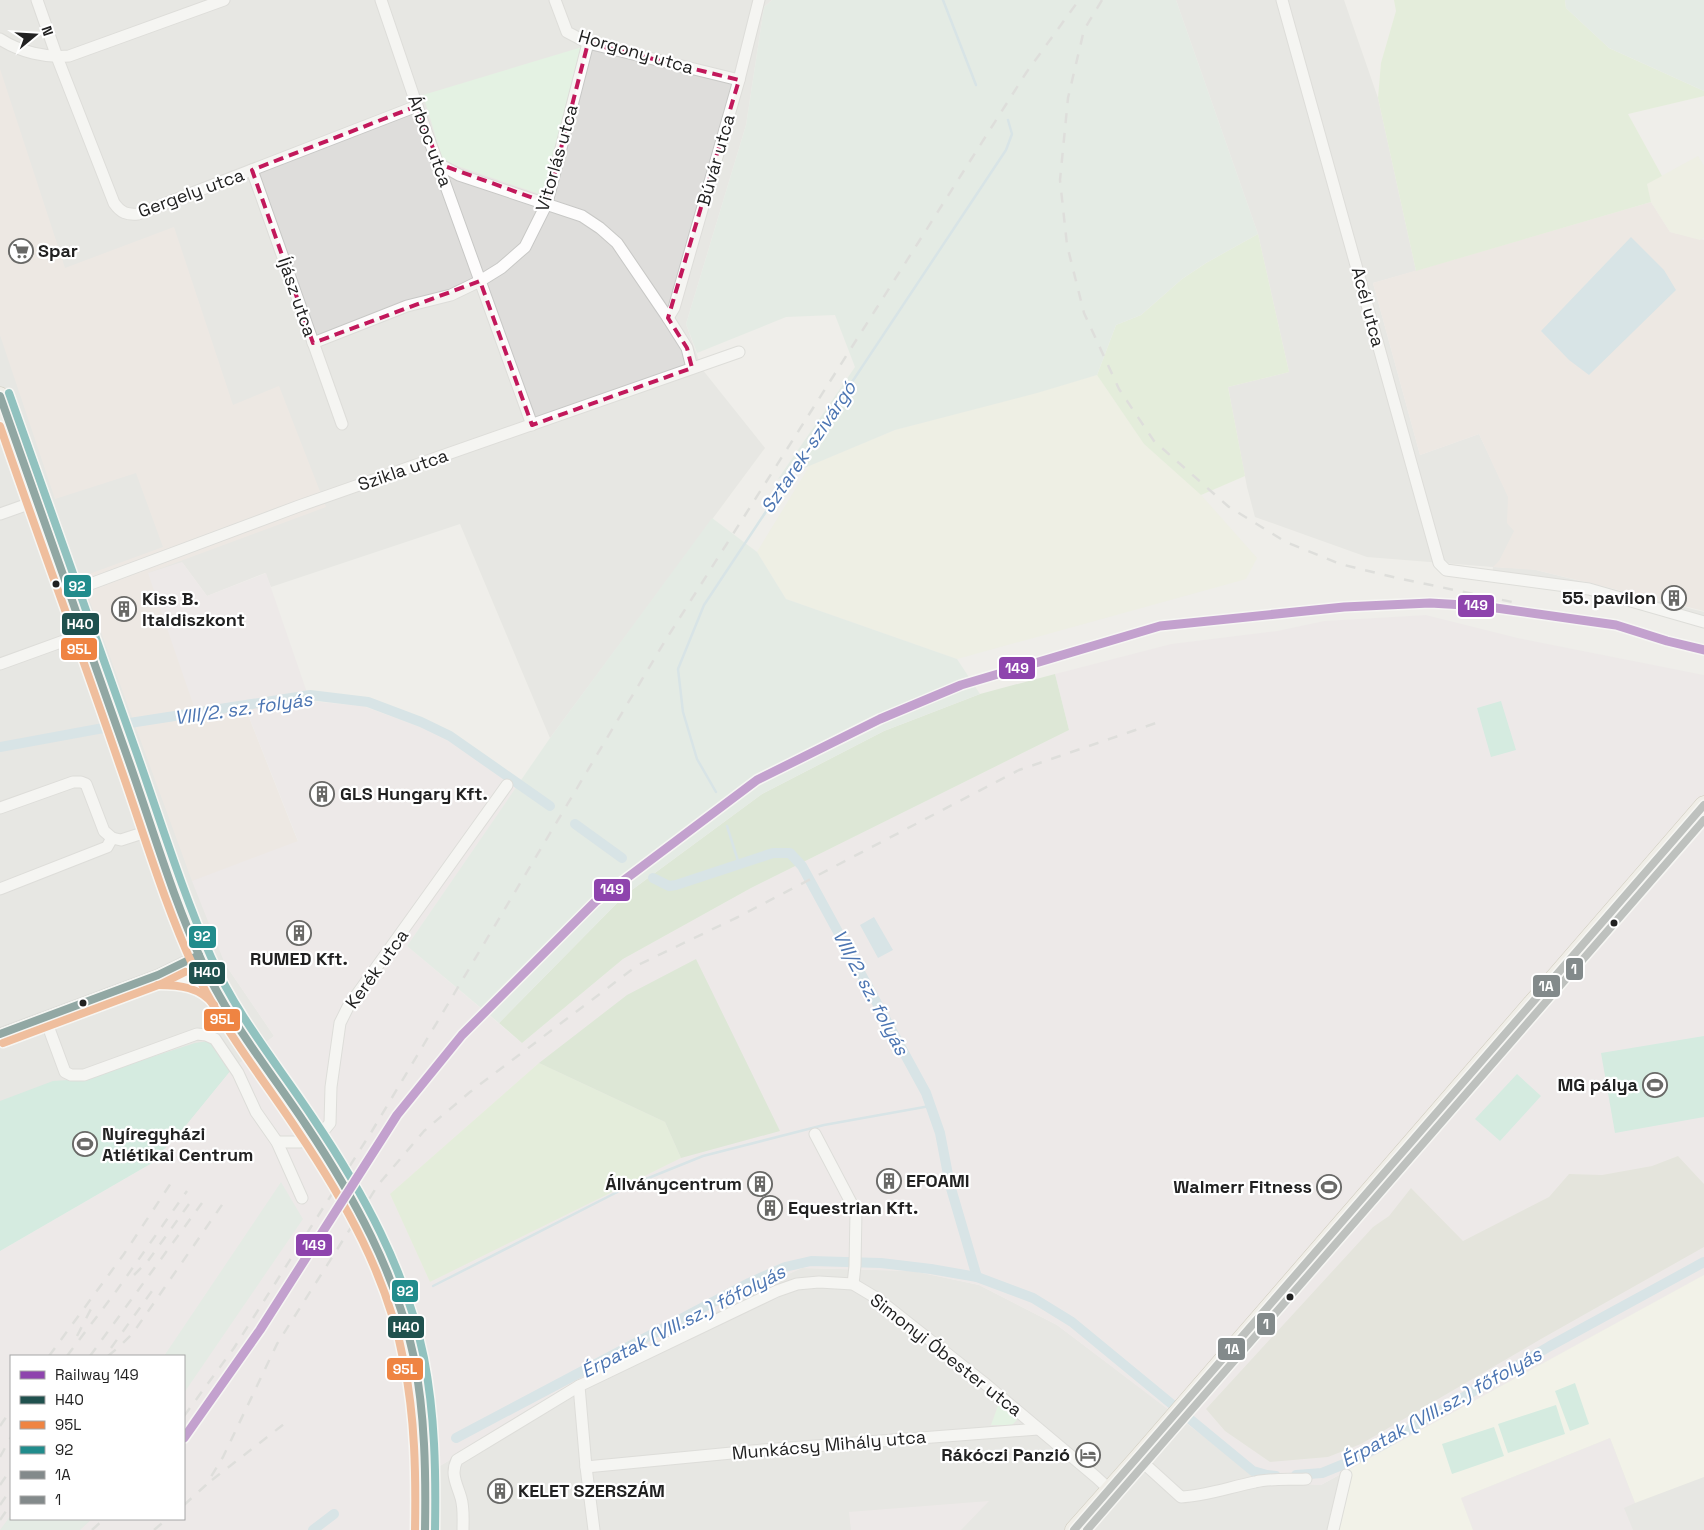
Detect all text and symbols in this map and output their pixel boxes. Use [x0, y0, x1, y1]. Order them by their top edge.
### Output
north arrow [10, 10, 60, 60]
text: N [37, 24, 57, 38]
street label: Horgony utca [576, 24, 696, 79]
street label: Árboc utca [403, 92, 458, 190]
street label: Vitorlás utca [530, 102, 583, 214]
street label: Búvár utca [691, 111, 740, 208]
street label: Gergely utca [135, 163, 247, 222]
supermarket icon: Spar [8, 238, 34, 264]
place label: Spar [38, 239, 78, 262]
street label: Íjász utca [273, 254, 322, 340]
street label: Acél utca [1347, 264, 1390, 349]
water label: Sztarek-szivárgó [755, 376, 862, 518]
street label: Szikla utca [355, 443, 451, 496]
line badge: 92 [63, 574, 92, 598]
text: 92 [69, 577, 85, 595]
unlabelled marker [51, 579, 61, 589]
building icon: 55. pavilon [1661, 585, 1687, 611]
place label: 55. pavilon [1562, 586, 1656, 609]
place label: Kiss B. Italdiszkont [142, 587, 245, 631]
line badge: 149 [1457, 594, 1495, 618]
building icon: Kiss B. Italdiszkont [111, 596, 137, 622]
text: 149 [1464, 596, 1488, 614]
line badge: H40 [61, 612, 100, 636]
text: H40 [66, 615, 94, 633]
line badge: 95L [60, 637, 98, 661]
text: 95L [67, 640, 92, 658]
line badge: 149 [998, 656, 1036, 680]
text: 149 [1005, 659, 1029, 677]
water label: VIII/2. sz. folyás [172, 686, 315, 731]
building icon: GLS Hungary Kft. [309, 781, 335, 807]
place label: GLS Hungary Kft. [340, 782, 488, 805]
line badge: 149 [593, 878, 631, 902]
text: 149 [600, 880, 624, 898]
unlabelled marker [1609, 918, 1619, 928]
building icon: RUMED Kft. [286, 920, 312, 946]
street label: Kerék utca [340, 924, 413, 1013]
line badge: 92 [188, 925, 217, 949]
water label: VIII/2. sz. folyás [827, 925, 915, 1060]
text: 92 [194, 927, 210, 945]
place label: RUMED Kft. [250, 947, 348, 970]
line badge: 1 [1565, 957, 1584, 981]
text: 1 [1571, 960, 1577, 978]
line badge: H40 [188, 961, 226, 985]
text: H40 [193, 963, 221, 981]
line badge: 1A [1532, 974, 1561, 998]
text: 1A [1538, 977, 1554, 995]
unlabelled marker [78, 998, 88, 1008]
line badge: 95L [203, 1008, 241, 1032]
text: 95L [210, 1010, 235, 1028]
sports icon: MG pálya [1642, 1072, 1668, 1098]
place label: MG pálya [1557, 1073, 1639, 1096]
place label: Nyíregyházi Atlétikai Centrum [102, 1122, 253, 1166]
sports icon: Nyíregyházi Atlétikai Centrum [72, 1131, 98, 1157]
building icon: EFOAMI [876, 1168, 902, 1194]
place label: EFOAMI [906, 1169, 970, 1192]
building icon: Állványcentrum [747, 1171, 773, 1197]
place label: Állványcentrum [605, 1172, 742, 1195]
sports icon: Walmerr Fitness [1316, 1174, 1342, 1200]
place label: Walmerr Fitness [1173, 1175, 1312, 1198]
building icon: Equestrian Kft. [757, 1195, 783, 1221]
place label: Equestrian Kft. [788, 1196, 918, 1219]
line badge: 149 [295, 1233, 333, 1257]
text: 149 [302, 1236, 326, 1254]
water label: Érpatak (VIII.sz.) főfolyás [577, 1259, 790, 1384]
line badge: 92 [391, 1279, 419, 1303]
text: 92 [397, 1282, 413, 1300]
street label: Simonyi Óbester utca [866, 1288, 1027, 1421]
unlabelled marker [1285, 1292, 1295, 1302]
line badge: 1 [1256, 1312, 1276, 1336]
line badge: H40 [387, 1315, 425, 1339]
text: 1 [1263, 1315, 1269, 1333]
text: H40 [392, 1318, 420, 1336]
line badge: 1A [1217, 1337, 1246, 1361]
text: 1A [1224, 1340, 1240, 1358]
water label: Érpatak (VIII.sz.) főfolyás [1336, 1341, 1547, 1473]
legend [10, 1355, 185, 1520]
line badge: 95L [386, 1357, 424, 1381]
text: 95L [393, 1360, 418, 1378]
text: Railway 149 [55, 1365, 139, 1384]
text: H40 [55, 1390, 84, 1409]
text: 95L [55, 1415, 81, 1434]
street label: Munkácsy Mihály utca [731, 1425, 927, 1464]
text: 92 [55, 1440, 73, 1459]
hotel icon: Rákóczi Panzió [1075, 1442, 1101, 1468]
place label: Rákóczi Panzió [941, 1443, 1070, 1466]
text: 1A [55, 1465, 71, 1484]
building icon: KELET SZERSZÁM [487, 1478, 513, 1504]
place label: KELET SZERSZÁM [518, 1479, 665, 1502]
text: 1 [55, 1490, 61, 1509]

